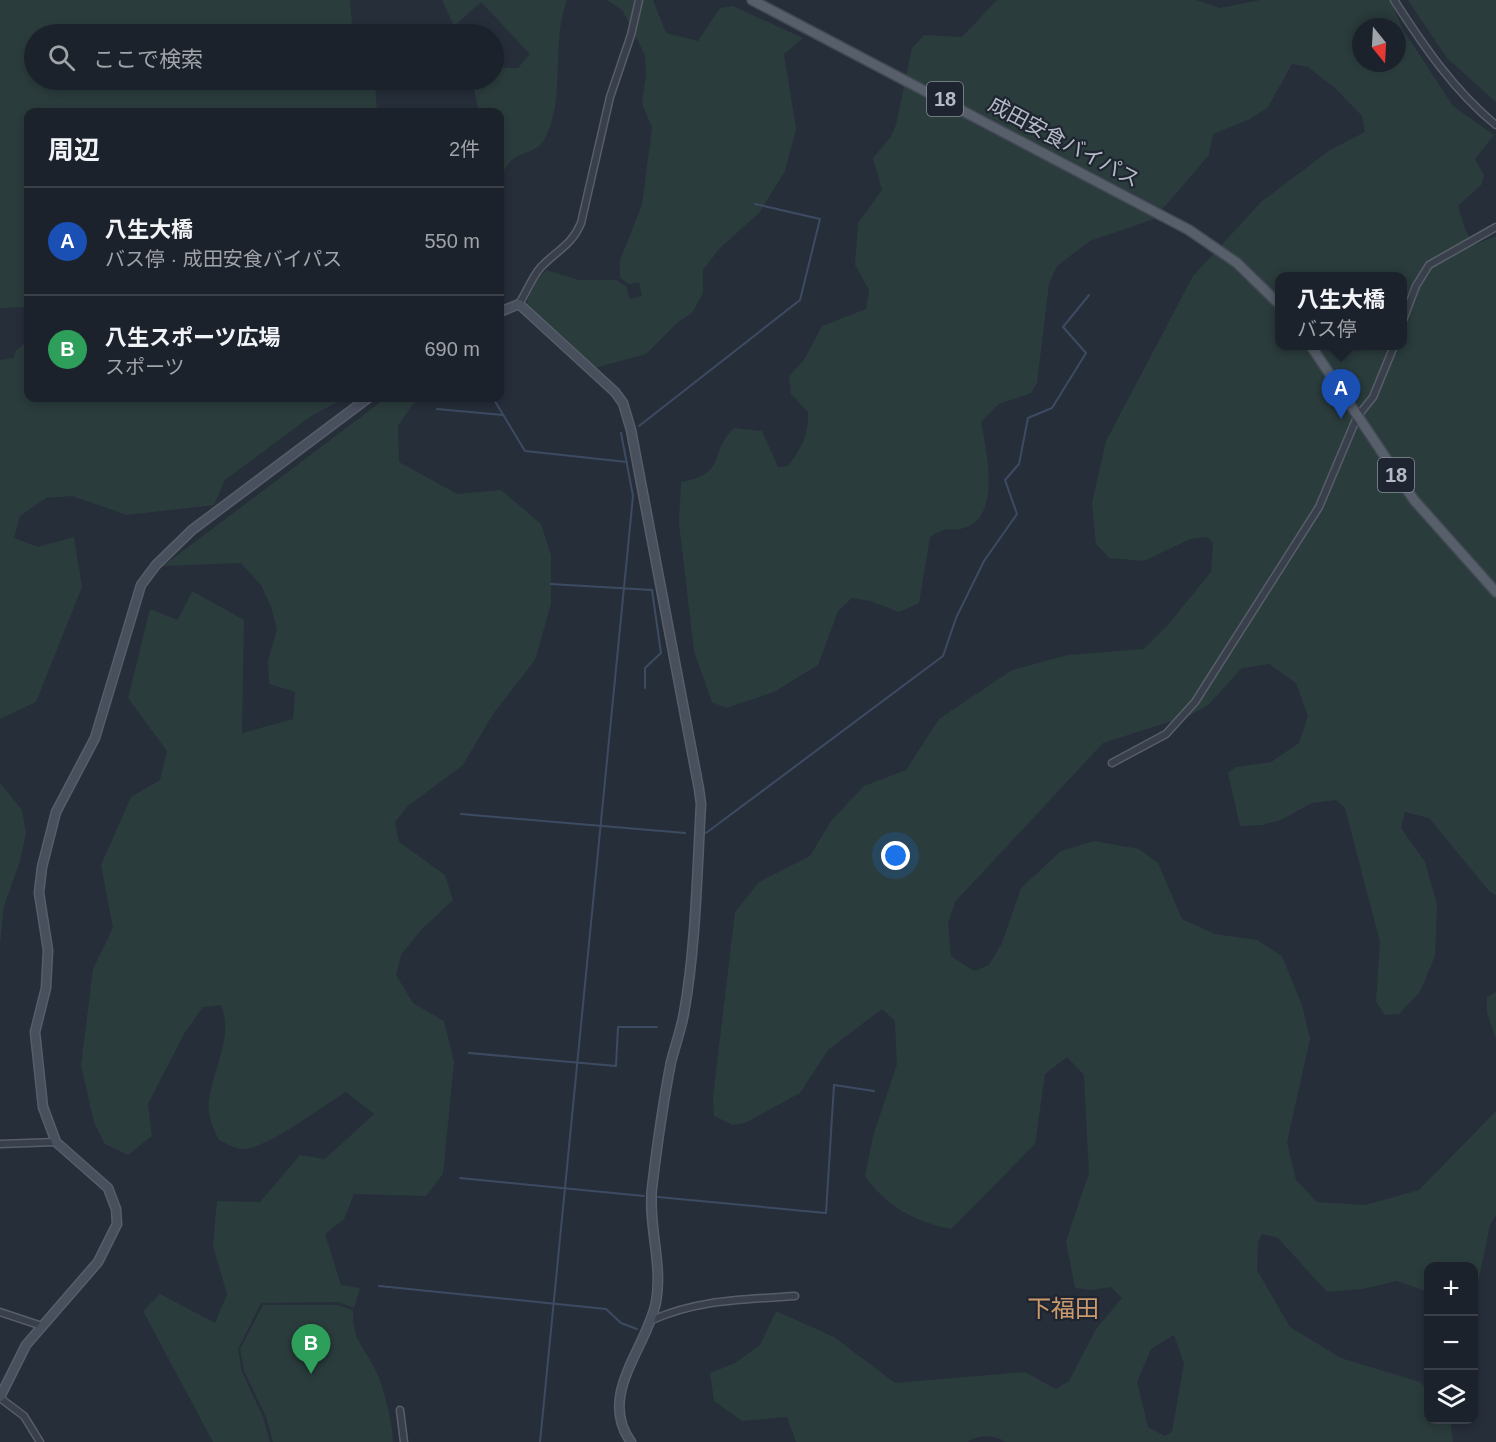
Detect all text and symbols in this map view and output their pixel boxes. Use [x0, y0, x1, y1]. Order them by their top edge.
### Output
north arrow [1352, 18, 1406, 72]
search box [24, 24, 504, 90]
icon: search [45, 41, 78, 74]
text: ここで検索 [93, 47, 203, 72]
road number: 18 [927, 82, 963, 116]
street label: 成田安食バイパス [985, 92, 1144, 191]
text: 周辺 [48, 135, 100, 165]
text: 2件 [449, 138, 480, 160]
text: 八生大橋 [105, 217, 193, 242]
text: A [60, 230, 75, 252]
text: 550 m [424, 230, 480, 252]
text: バス停 · 成田安食バイパス [105, 248, 342, 270]
popup [1275, 272, 1407, 350]
text: 八生大橋 [1297, 287, 1385, 312]
text: バス停 [1297, 318, 1357, 340]
text: 八生スポーツ広場 [105, 325, 281, 350]
text: B [60, 338, 75, 360]
text: 690 m [424, 338, 480, 360]
text: スポーツ [105, 356, 185, 378]
pin: A [1322, 370, 1360, 419]
road number: 18 [1378, 458, 1414, 492]
your location [881, 841, 910, 870]
map controls [1424, 1262, 1478, 1424]
button: + [1424, 1262, 1478, 1316]
district label: 下福田 [1027, 1295, 1099, 1322]
button: − [1424, 1316, 1478, 1370]
pin: B [292, 1324, 330, 1374]
button: layers [1424, 1370, 1478, 1424]

